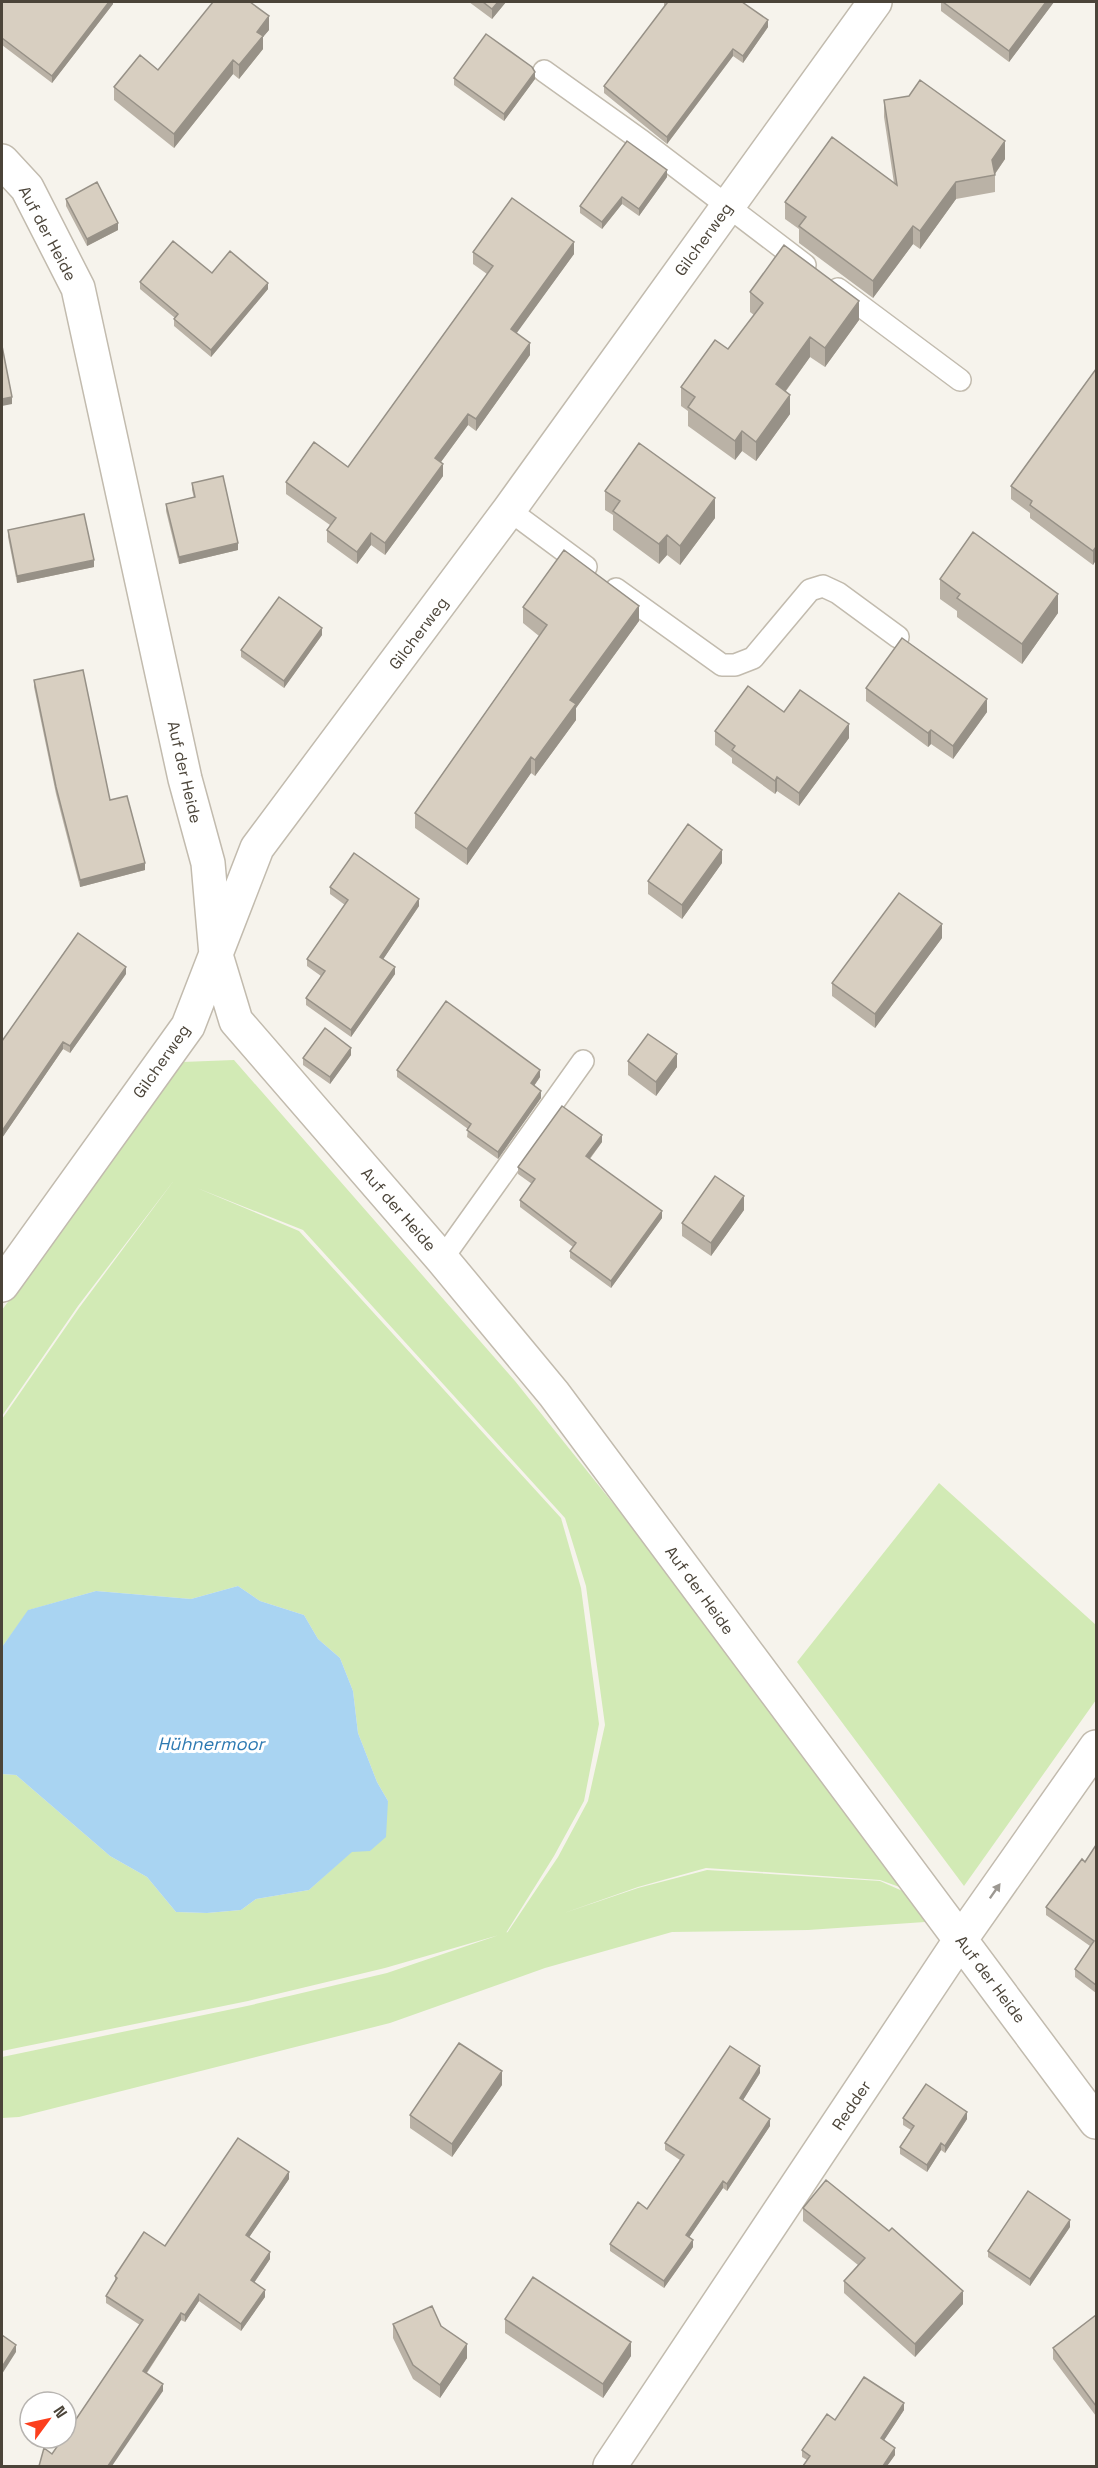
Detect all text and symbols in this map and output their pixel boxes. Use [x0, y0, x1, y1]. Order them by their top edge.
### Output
street label: Auf der Heide [14, 182, 81, 284]
street label: Gilcherweg [670, 198, 737, 280]
street label: Gilcherweg [384, 593, 453, 674]
street label: Auf der Heide [163, 719, 207, 825]
street label: Gilcherweg [128, 1020, 195, 1102]
street label: Auf der Heide [356, 1163, 441, 1256]
street label: Auf der Heide [660, 1542, 739, 1639]
water label: Hühnermoor [158, 1732, 267, 1755]
one-way arrow [989, 1884, 1001, 1900]
street label: Auf der Heide [951, 1931, 1030, 2027]
street label: Redder [827, 2076, 876, 2134]
north arrow [18, 2390, 78, 2450]
text: N [48, 2402, 72, 2422]

